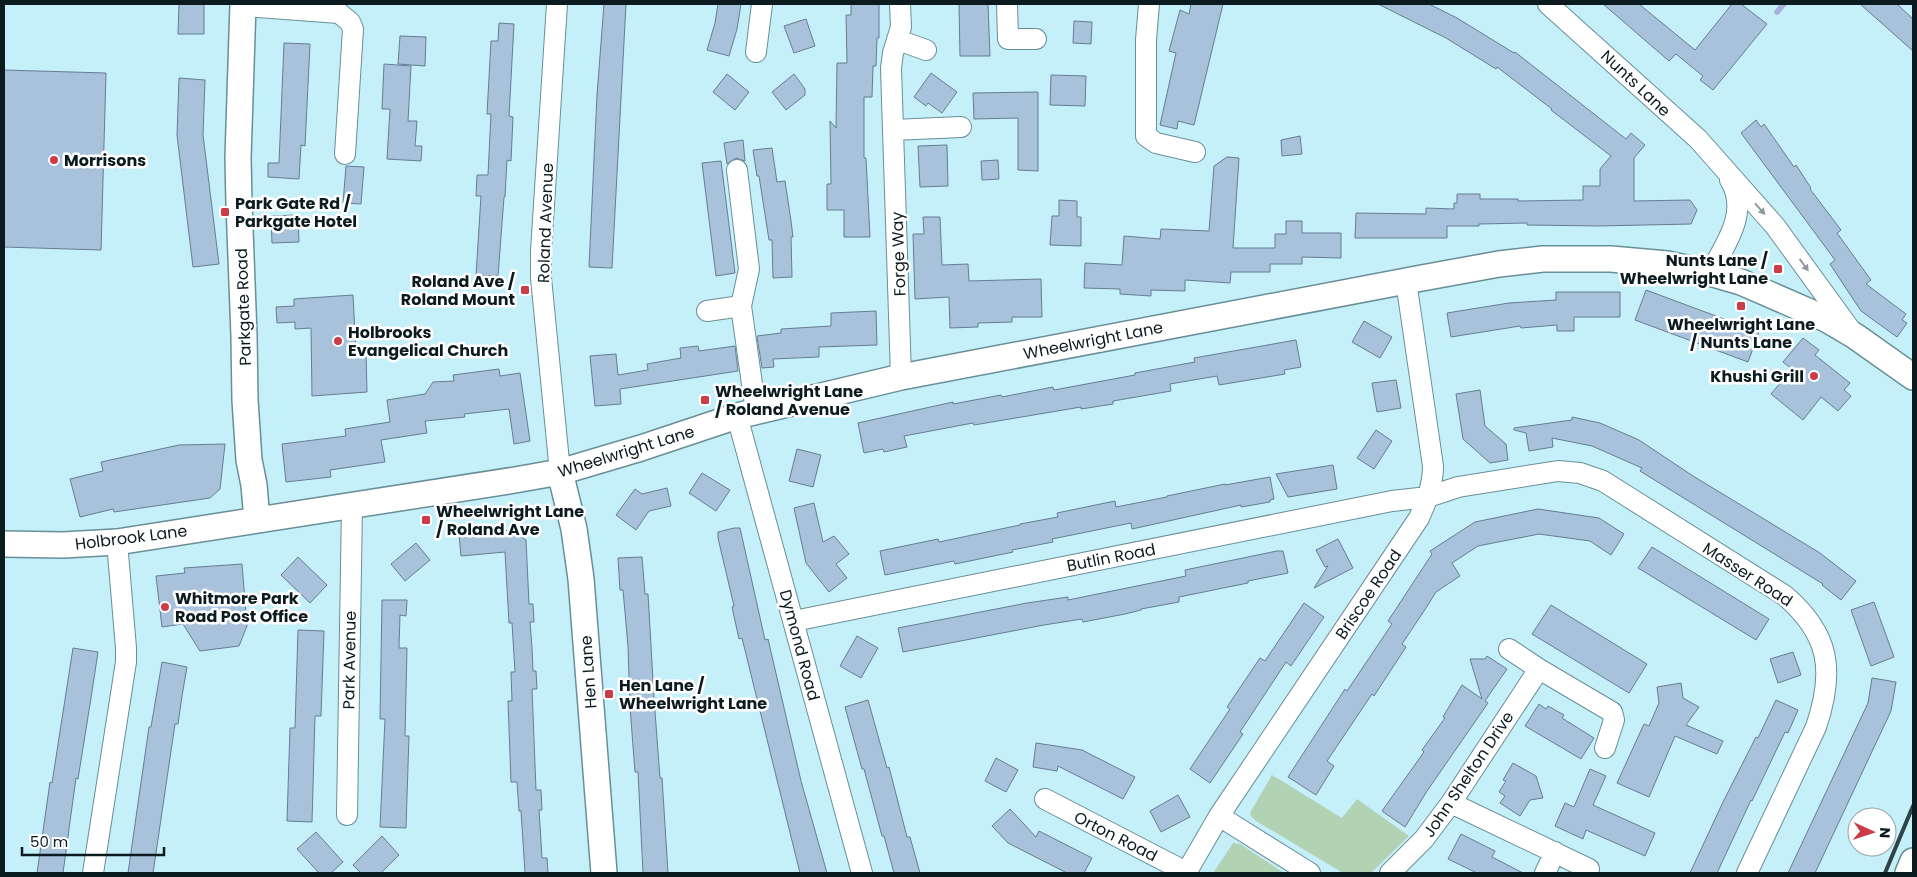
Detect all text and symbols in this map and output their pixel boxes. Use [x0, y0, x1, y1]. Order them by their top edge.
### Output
street label: Nunts Lane [1596, 45, 1676, 122]
place label: Morrisons [64, 149, 146, 172]
marker: Morrisons [48, 154, 60, 166]
street label: Roland Avenue [532, 163, 559, 283]
place label: Park Gate Rd / Parkgate Hotel [235, 192, 357, 233]
one-way arrow [1754, 202, 1765, 215]
marker: Park Gate Rd / Parkgate Hotel [219, 206, 231, 218]
street label: Forge Way [886, 211, 911, 297]
street label: Parkgate Road [230, 248, 257, 366]
place label: Nunts Lane / Wheelwright Lane [1620, 249, 1769, 290]
one-way arrow [1799, 259, 1809, 272]
marker: Nunts Lane / Wheelwright Lane [1772, 263, 1784, 275]
place label: Roland Ave / Roland Mount [401, 270, 516, 311]
marker: Roland Ave / Roland Mount [519, 284, 531, 296]
marker: Wheelwright Lane / Nunts Lane [1735, 300, 1747, 312]
place label: Wheelwright Lane / Nunts Lane [1667, 313, 1815, 354]
street label: Wheelwright Lane [1021, 316, 1165, 365]
place label: Holbrooks Evangelical Church [348, 321, 508, 362]
marker: Holbrooks Evangelical Church [332, 335, 344, 347]
place label: Khushi Grill [1710, 365, 1804, 388]
marker: Khushi Grill [1808, 370, 1820, 382]
place label: Wheelwright Lane / Roland Avenue [715, 380, 863, 421]
marker: Wheelwright Lane / Roland Avenue [699, 394, 711, 406]
street label: Wheelwright Lane [555, 420, 697, 483]
place label: Wheelwright Lane / Roland Ave [436, 500, 584, 541]
marker: Wheelwright Lane / Roland Ave [420, 514, 432, 526]
street label: Holbrook Lane [74, 519, 189, 556]
street label: Masser Road [1698, 537, 1797, 612]
street label: Butlin Road [1065, 538, 1157, 577]
street label: Briscoe Road [1330, 545, 1407, 644]
place label: Whitmore Park Road Post Office [175, 587, 308, 628]
street label: Dymond Road [774, 587, 825, 703]
marker: Whitmore Park Road Post Office [159, 601, 171, 613]
street label: Park Avenue [337, 610, 362, 710]
street label: Hen Lane [574, 634, 603, 709]
place label: Hen Lane / Wheelwright Lane [619, 674, 767, 715]
marker: Hen Lane / Wheelwright Lane [603, 688, 615, 700]
street label: John Shelton Drive [1418, 707, 1519, 842]
street label: Orton Road [1070, 806, 1161, 867]
north arrow [1847, 807, 1897, 857]
scale bar [22, 824, 165, 856]
text: N [1875, 827, 1895, 838]
text: 50 m [30, 831, 68, 852]

